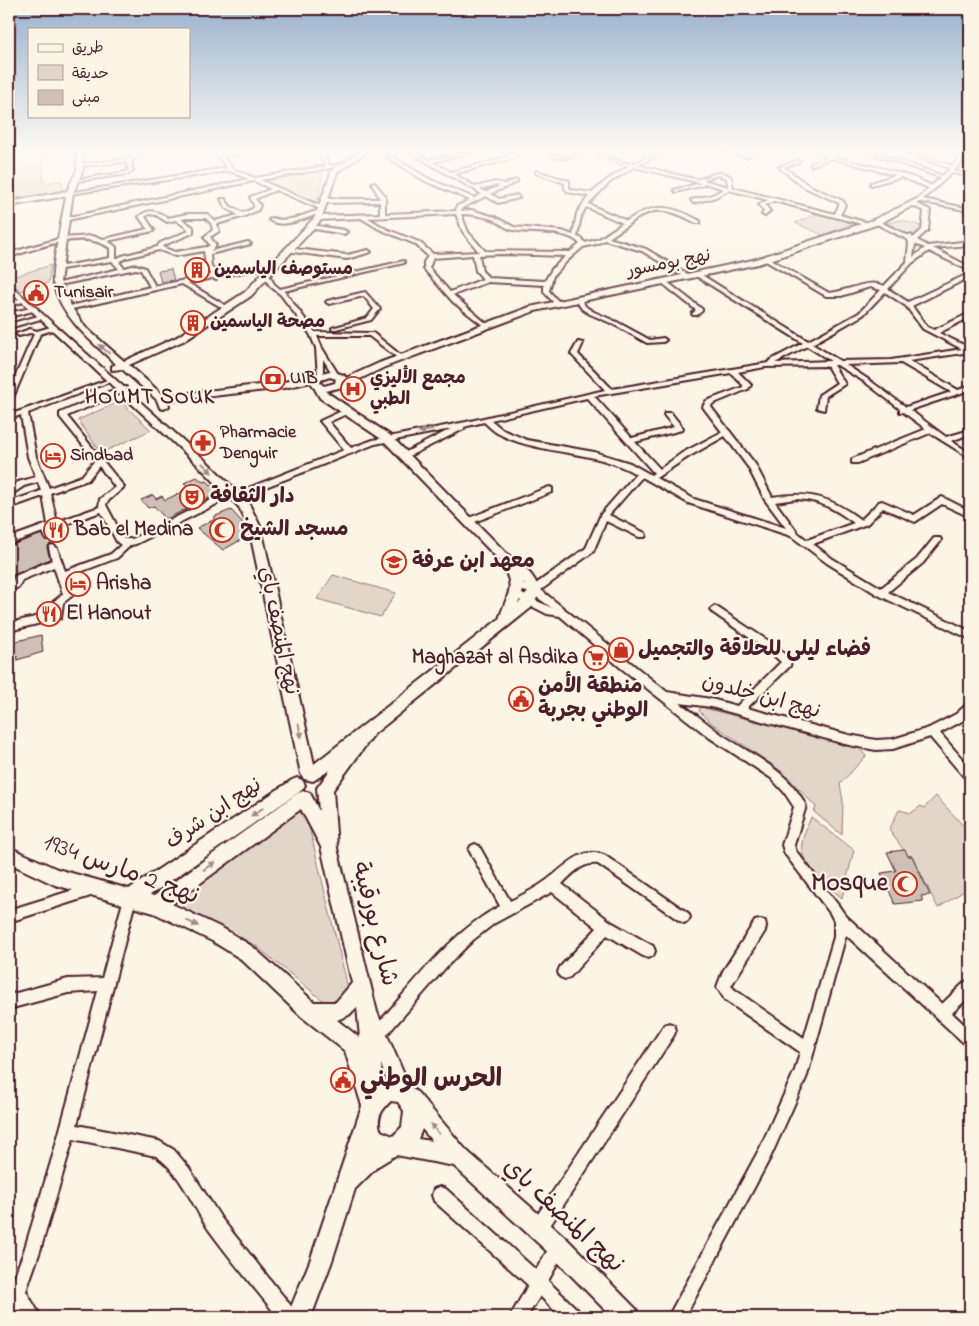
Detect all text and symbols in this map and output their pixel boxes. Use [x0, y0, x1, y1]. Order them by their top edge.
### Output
legend [28, 28, 190, 118]
text: طريق [72, 37, 104, 59]
text: حديقة [72, 63, 109, 85]
text: مبنى [72, 87, 100, 109]
street label: نهج بومسور [623, 243, 713, 285]
building icon: مستوصف الياسمين [184, 257, 210, 283]
place label: مستوصف الياسمين [214, 257, 353, 283]
public building icon: Tunisair [23, 280, 49, 306]
place label: Tunisair [54, 280, 114, 306]
building icon: مصحة الياسمين [180, 310, 206, 336]
place label: مصحة الياسمين [210, 310, 325, 336]
one-way arrow [98, 344, 111, 355]
place label: مجمع الأليزي الطبي [370, 365, 466, 414]
bank icon: UIB [260, 366, 286, 392]
place label: UIB [290, 366, 318, 392]
hospital icon: مجمع الأليزي الطبي [340, 376, 366, 402]
district label: HOUMT SOUK [85, 383, 215, 413]
place label: Pharmacie Denguir [219, 420, 297, 468]
one-way arrow [418, 427, 434, 435]
pharmacy icon: Pharmacie Denguir [190, 430, 216, 456]
hotel icon: Sindbad [40, 443, 66, 469]
place label: Sindbad [70, 443, 134, 469]
one-way arrow [201, 462, 213, 474]
place label: دار الثقافة [210, 482, 295, 512]
theatre icon: دار الثقافة [179, 484, 205, 510]
place label: Bab el Medina [73, 515, 193, 545]
place label: مسجد الشيخ [240, 515, 348, 545]
restaurant icon: Bab el Medina [43, 517, 69, 543]
mosque icon: مسجد الشيخ [209, 517, 235, 543]
place label: معهد ابن عرفة [412, 547, 535, 577]
school or university icon: معهد ابن عرفة [381, 549, 407, 575]
street label: نهج المنصف باي [250, 564, 306, 698]
place label: Arisha [96, 569, 151, 599]
hotel icon: Arisha [65, 571, 91, 597]
place label: El Hanout [66, 599, 152, 629]
restaurant icon: El Hanout [36, 601, 62, 627]
place label: فضاء ليلى للحلاقة والتجميل [638, 635, 871, 665]
shop icon: فضاء ليلى للحلاقة والتجميل [608, 637, 634, 663]
place label: Maghazat al Asdika [412, 643, 578, 675]
supermarket icon: Maghazat al Asdika [583, 645, 609, 671]
street label: نهج ابن خلدون [698, 667, 824, 727]
place label: منطقة الأمن الوطني بجربة [538, 671, 648, 728]
public building icon: منطقة الأمن الوطني بجربة [508, 686, 534, 712]
one-way arrow [296, 723, 304, 739]
street label: نهج ابن شرف [160, 771, 268, 857]
one-way arrow [250, 807, 264, 817]
street label: نهج 2 مارس 1934 [38, 825, 204, 915]
street label: شارع بورقيبة [341, 858, 407, 990]
one-way arrow [202, 861, 215, 872]
place label: Mosque [811, 866, 889, 902]
mosque icon: Mosque [892, 871, 918, 897]
one-way arrow [184, 918, 199, 927]
place label: الحرس الوطني [360, 1062, 502, 1100]
public building icon: الحرس الوطني [330, 1067, 356, 1093]
one-way arrow [430, 1123, 441, 1135]
street label: نهج المنصف باي [494, 1150, 632, 1282]

